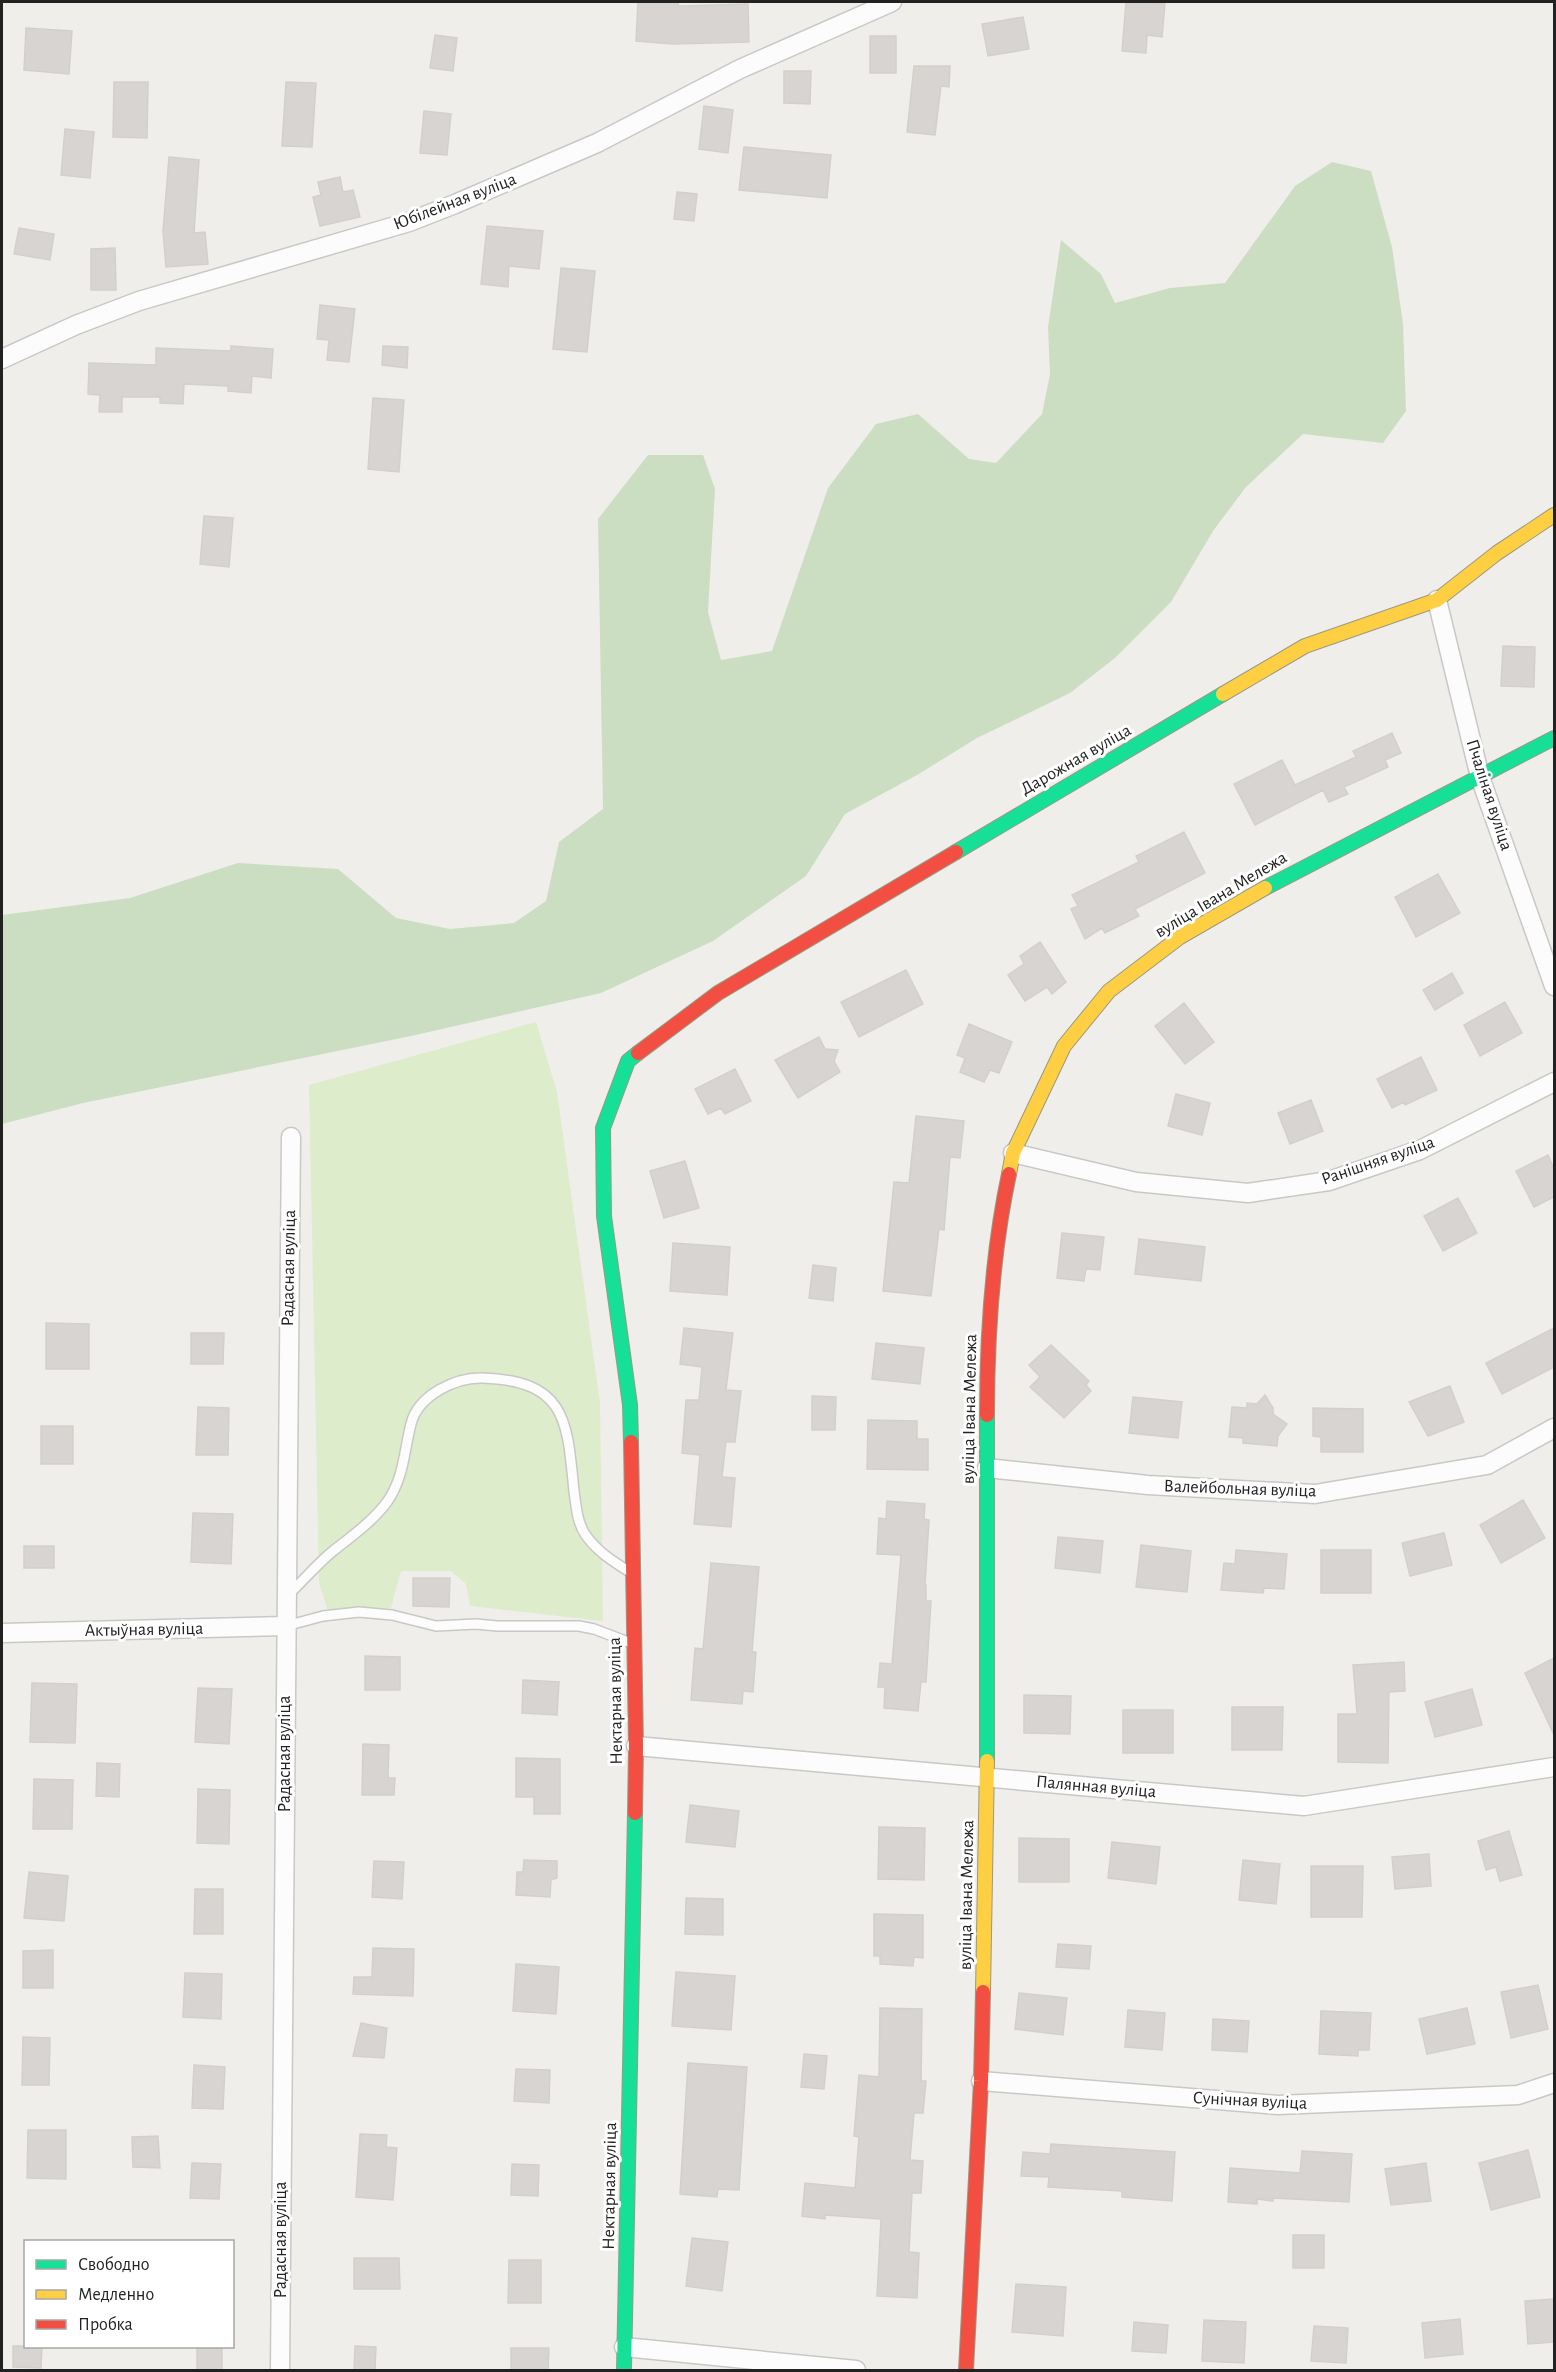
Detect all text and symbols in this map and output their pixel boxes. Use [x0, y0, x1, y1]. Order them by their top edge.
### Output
street label: Юбілейная вуліца [391, 169, 519, 234]
street label: Дарожная вуліца [1018, 721, 1134, 799]
street label: Пчаліная вуліца [1463, 737, 1515, 853]
street label: вуліца Івана Мележа [1152, 849, 1290, 941]
street label: Ранішняя вуліца [1319, 1133, 1437, 1189]
street label: Радасная вуліца [279, 1209, 299, 1327]
street label: вуліца Івана Мележа [960, 1334, 980, 1484]
street label: Валейбольная вуліца [1163, 1476, 1317, 1501]
street label: Актыўная вуліца [84, 1620, 204, 1640]
street label: Нектарная вуліца [606, 1637, 626, 1765]
street label: Радасная вуліца [276, 1696, 294, 1812]
street label: Палянная вуліца [1035, 1773, 1157, 1801]
street label: вуліца Івана Мележа [957, 1820, 977, 1970]
street label: Сунічная вуліца [1192, 2089, 1308, 2113]
street label: Нектарная вуліца [600, 2122, 620, 2250]
street label: Радасная вуліца [272, 2182, 290, 2298]
legend [24, 2240, 234, 2348]
text: Свободно [78, 2255, 150, 2274]
text: Медленно [78, 2286, 154, 2304]
text: Пробка [78, 2315, 133, 2334]

